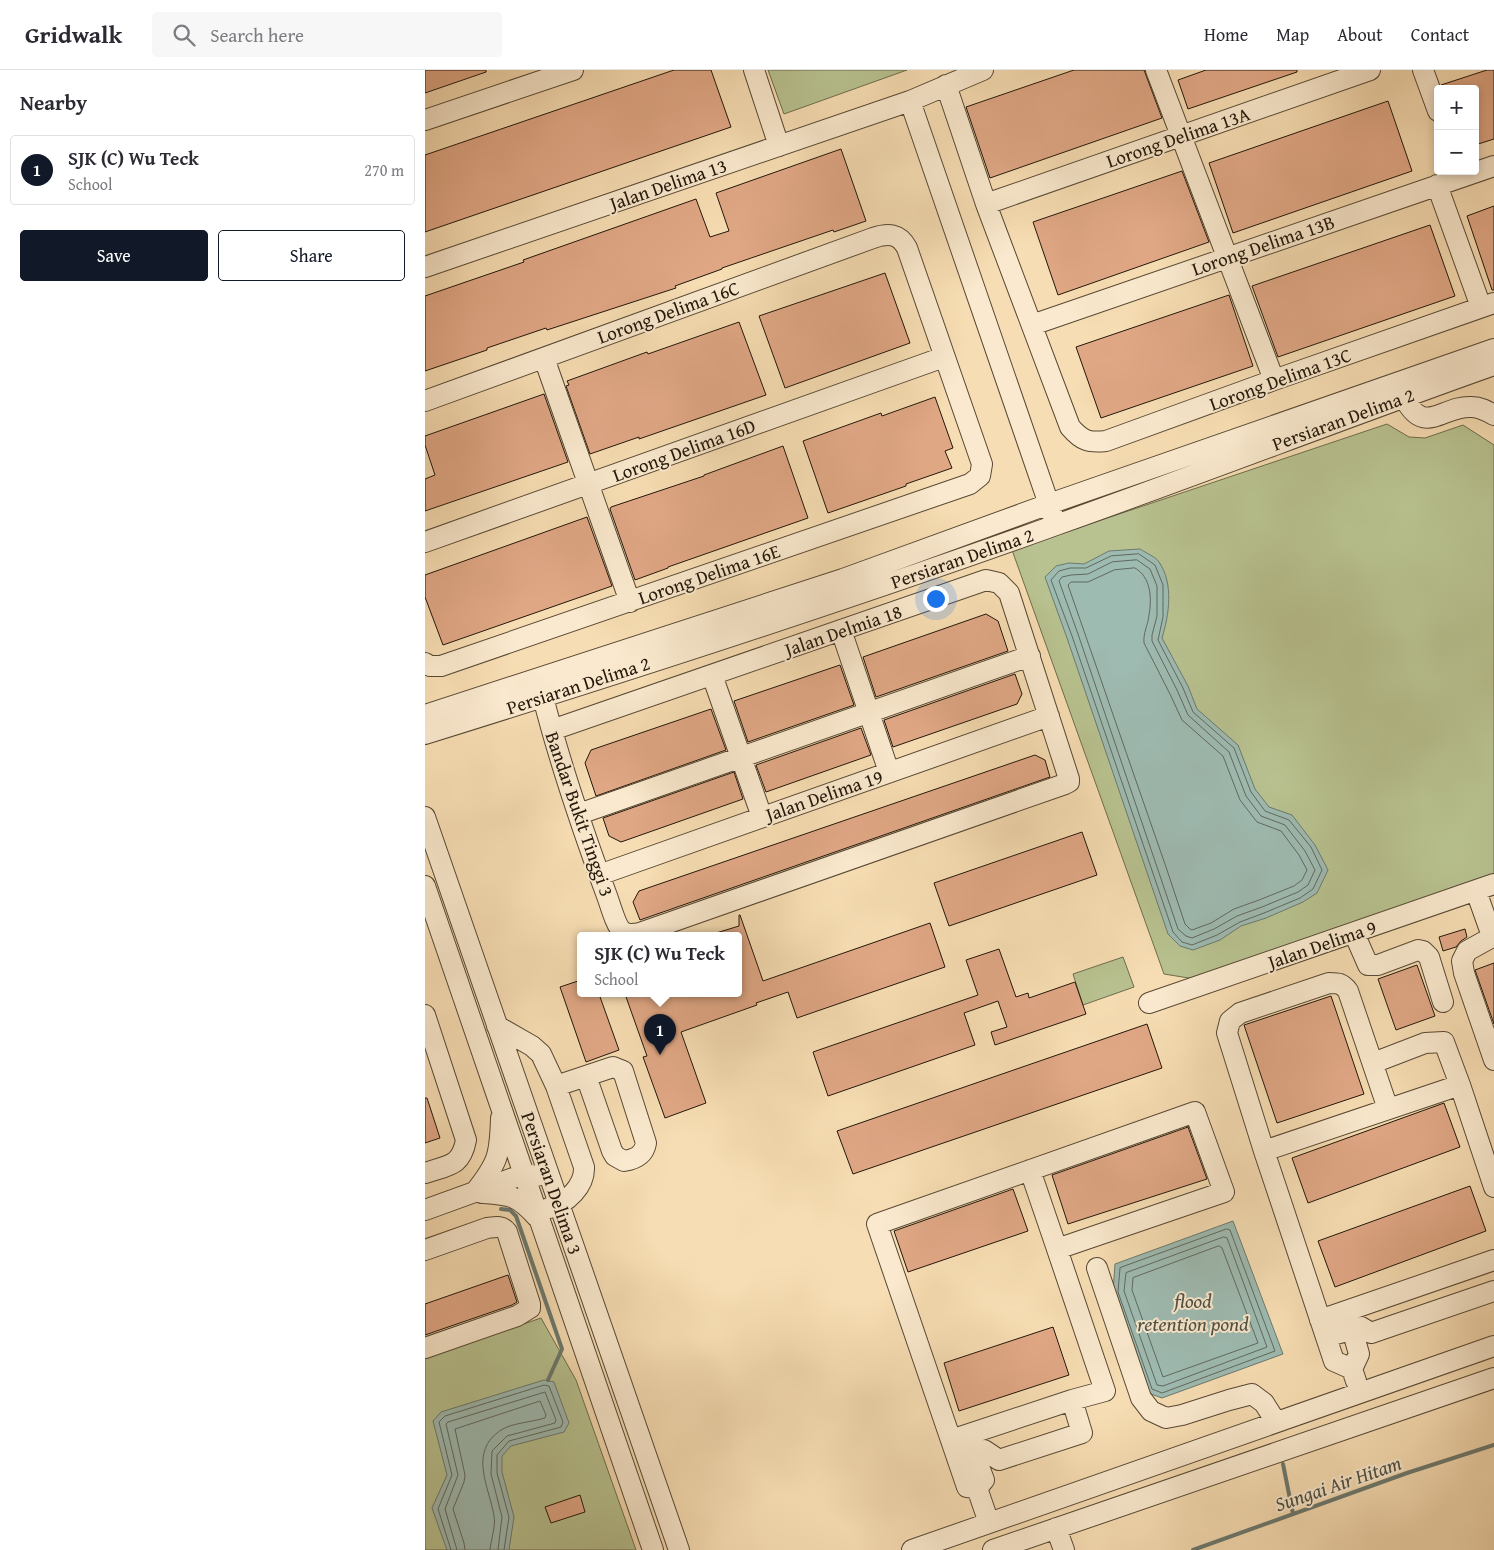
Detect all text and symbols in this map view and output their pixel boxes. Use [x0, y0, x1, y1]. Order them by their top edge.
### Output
search box [152, 12, 502, 57]
text: Gridwalk [25, 17, 122, 52]
icon: search [170, 21, 198, 49]
text: Search here [210, 21, 304, 49]
text: Home [1204, 21, 1248, 48]
text: Map [1276, 21, 1309, 48]
text: About [1337, 21, 1383, 48]
text: Contact [1411, 21, 1469, 48]
map controls [1434, 85, 1479, 175]
button: + [1434, 85, 1479, 130]
text: Nearby [20, 87, 87, 118]
street label: Lorong Delima 13A [1102, 99, 1254, 175]
button: − [1434, 130, 1479, 175]
text: SJK (C) Wu Teck [68, 144, 199, 172]
street label: Jalan Delima 13 [604, 151, 730, 218]
text: 1 [33, 158, 41, 182]
text: 270 m [364, 158, 404, 182]
text: School [68, 172, 112, 196]
street label: Lorong Delima 13B [1188, 207, 1338, 283]
button: Save [20, 230, 208, 281]
button: Share [218, 230, 405, 281]
street label: Lorong Delima 16C [593, 273, 743, 351]
street label: Lorong Delima 13C [1205, 340, 1355, 418]
street label: Persiaran Delima 2 [1268, 380, 1418, 458]
street label: Lorong Delima 16D [609, 411, 759, 489]
street label: Persiaran Delima 2 [887, 520, 1037, 596]
street label: Lorong Delima 16E [634, 537, 784, 611]
your location [923, 586, 949, 612]
street label: Jalan Delmia 18 [779, 597, 905, 664]
street label: Persiaran Delima 2 [503, 649, 653, 721]
street label: Bandar Bukit Tinggi 3 [539, 728, 621, 900]
street label: Jalan Delima 19 [760, 762, 886, 829]
street label: Jalan Delima 9 [1262, 912, 1380, 976]
popup [577, 932, 742, 997]
text: SJK (C) Wu Teck [594, 939, 725, 967]
text: School [594, 967, 639, 991]
pin: 1 [644, 1014, 676, 1055]
street label: Persiaran Delima 3 [514, 1108, 590, 1258]
water label: flood retention pond [1137, 1286, 1249, 1338]
water label: Sungai Air Hitam [1271, 1448, 1406, 1518]

